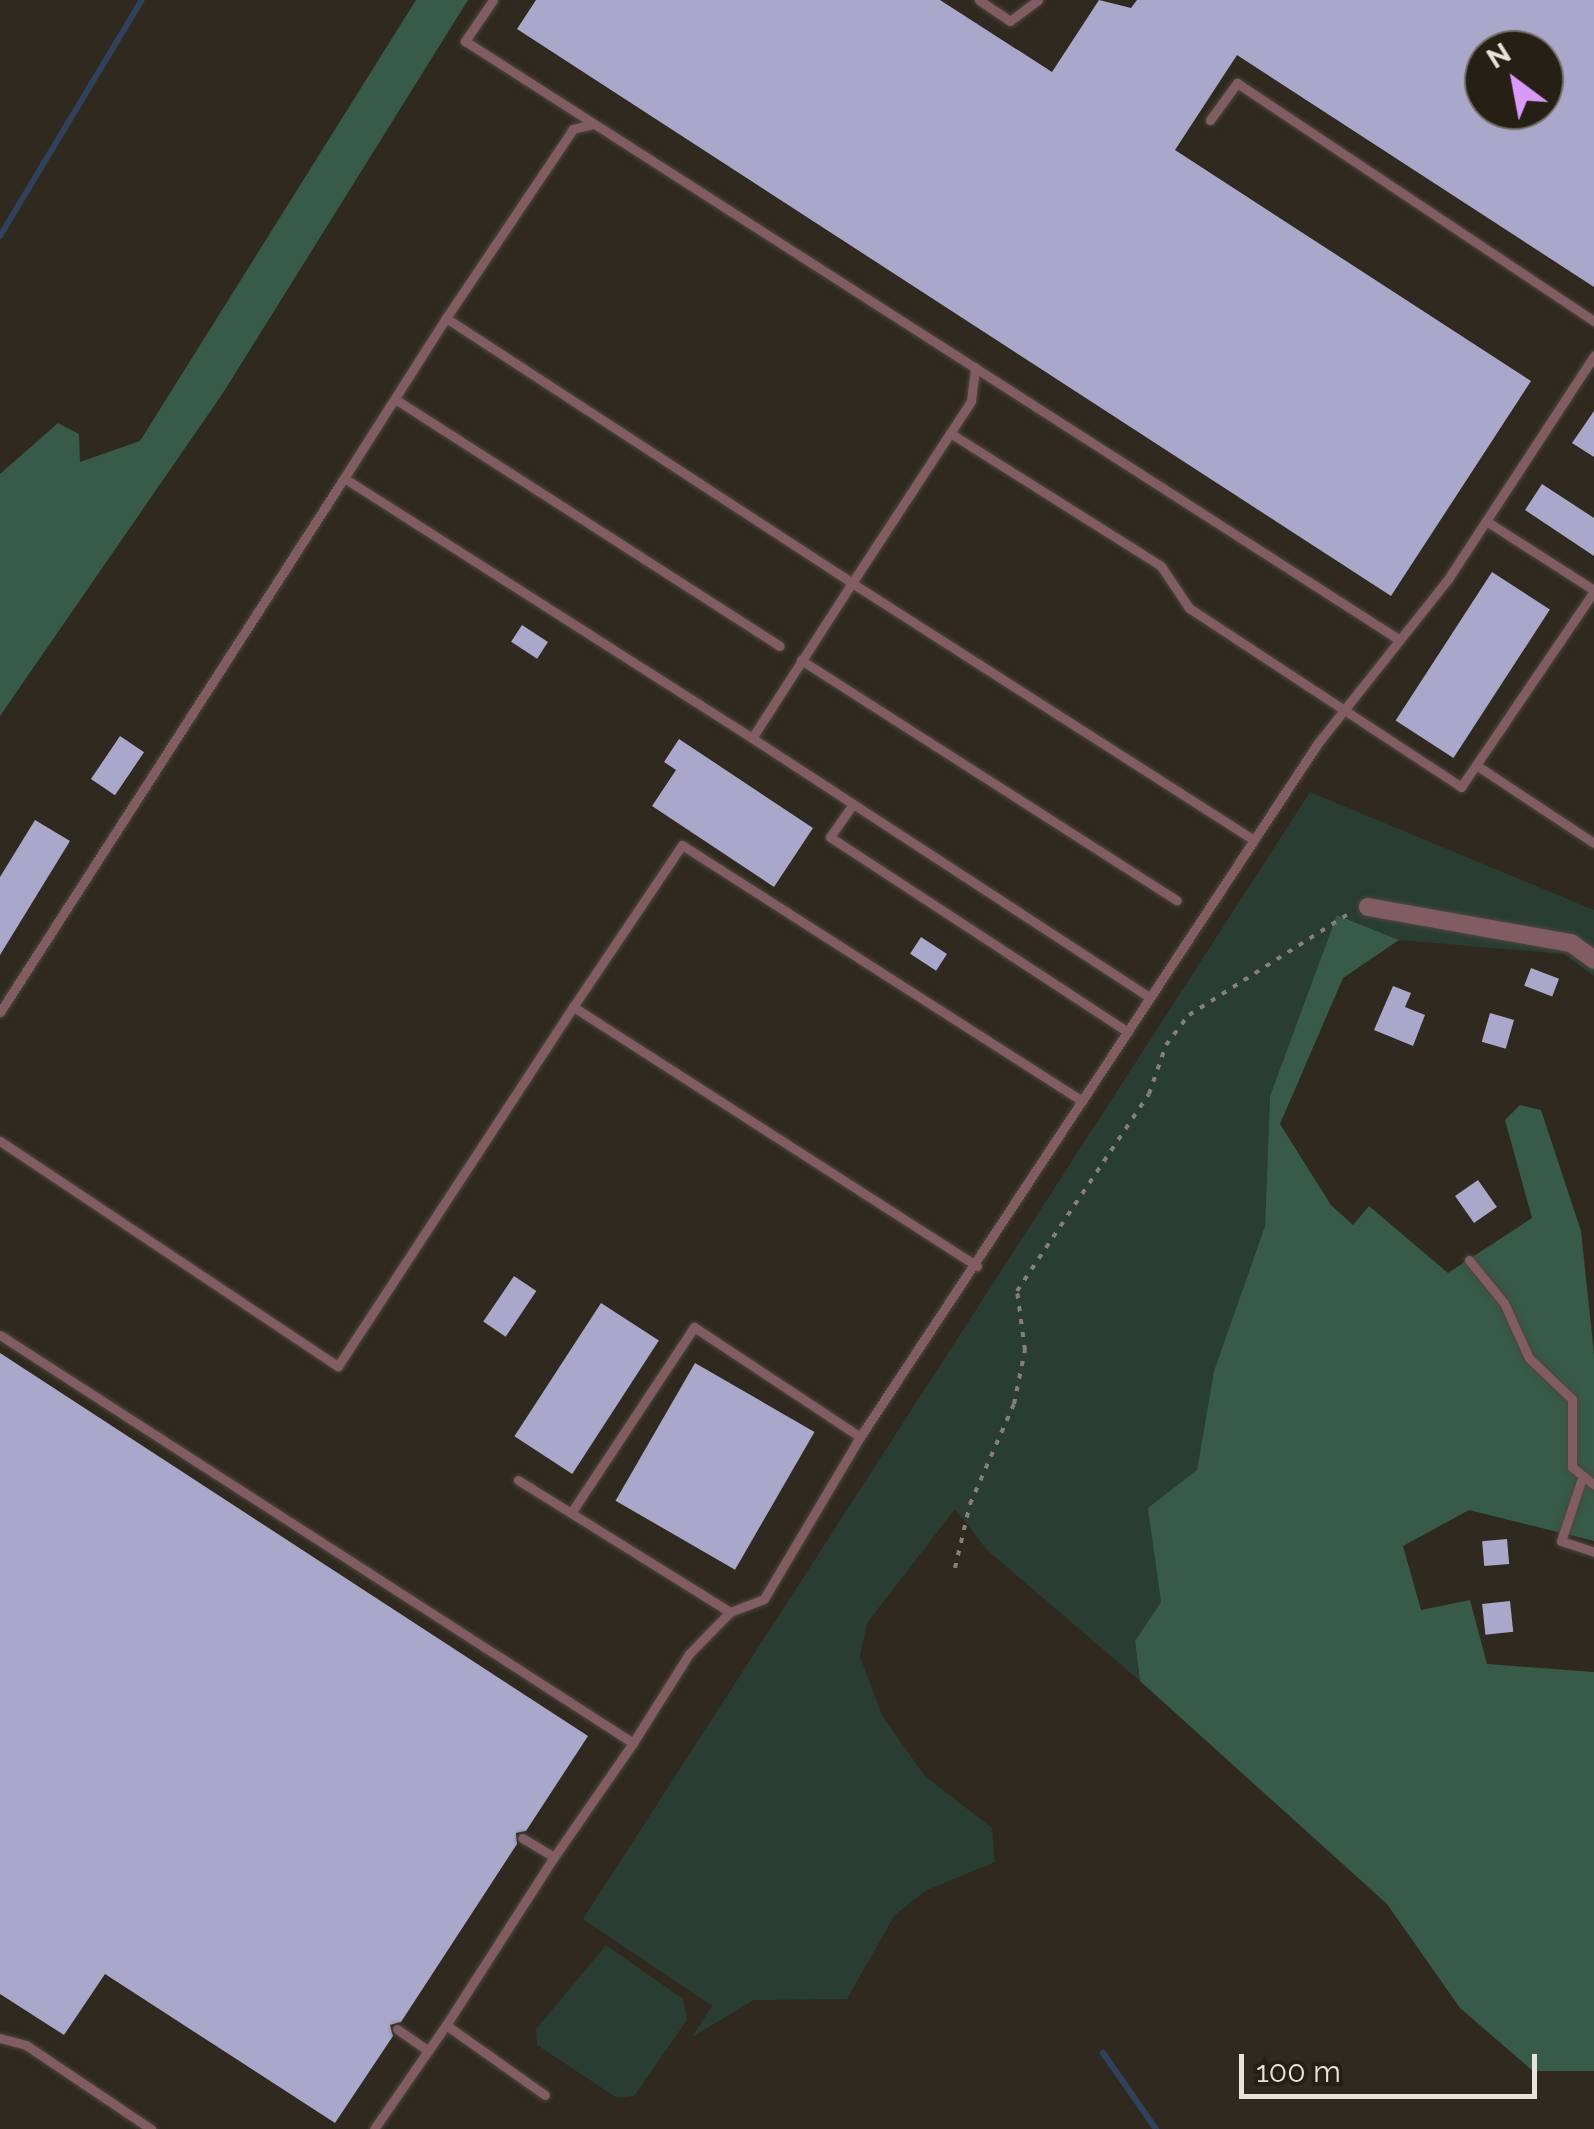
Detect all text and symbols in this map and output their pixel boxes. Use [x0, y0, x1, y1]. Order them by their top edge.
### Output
north arrow [1464, 30, 1564, 130]
text: N [1481, 36, 1517, 75]
scale bar [1244, 2034, 1542, 2096]
text: 100 m [1256, 2054, 1341, 2089]

